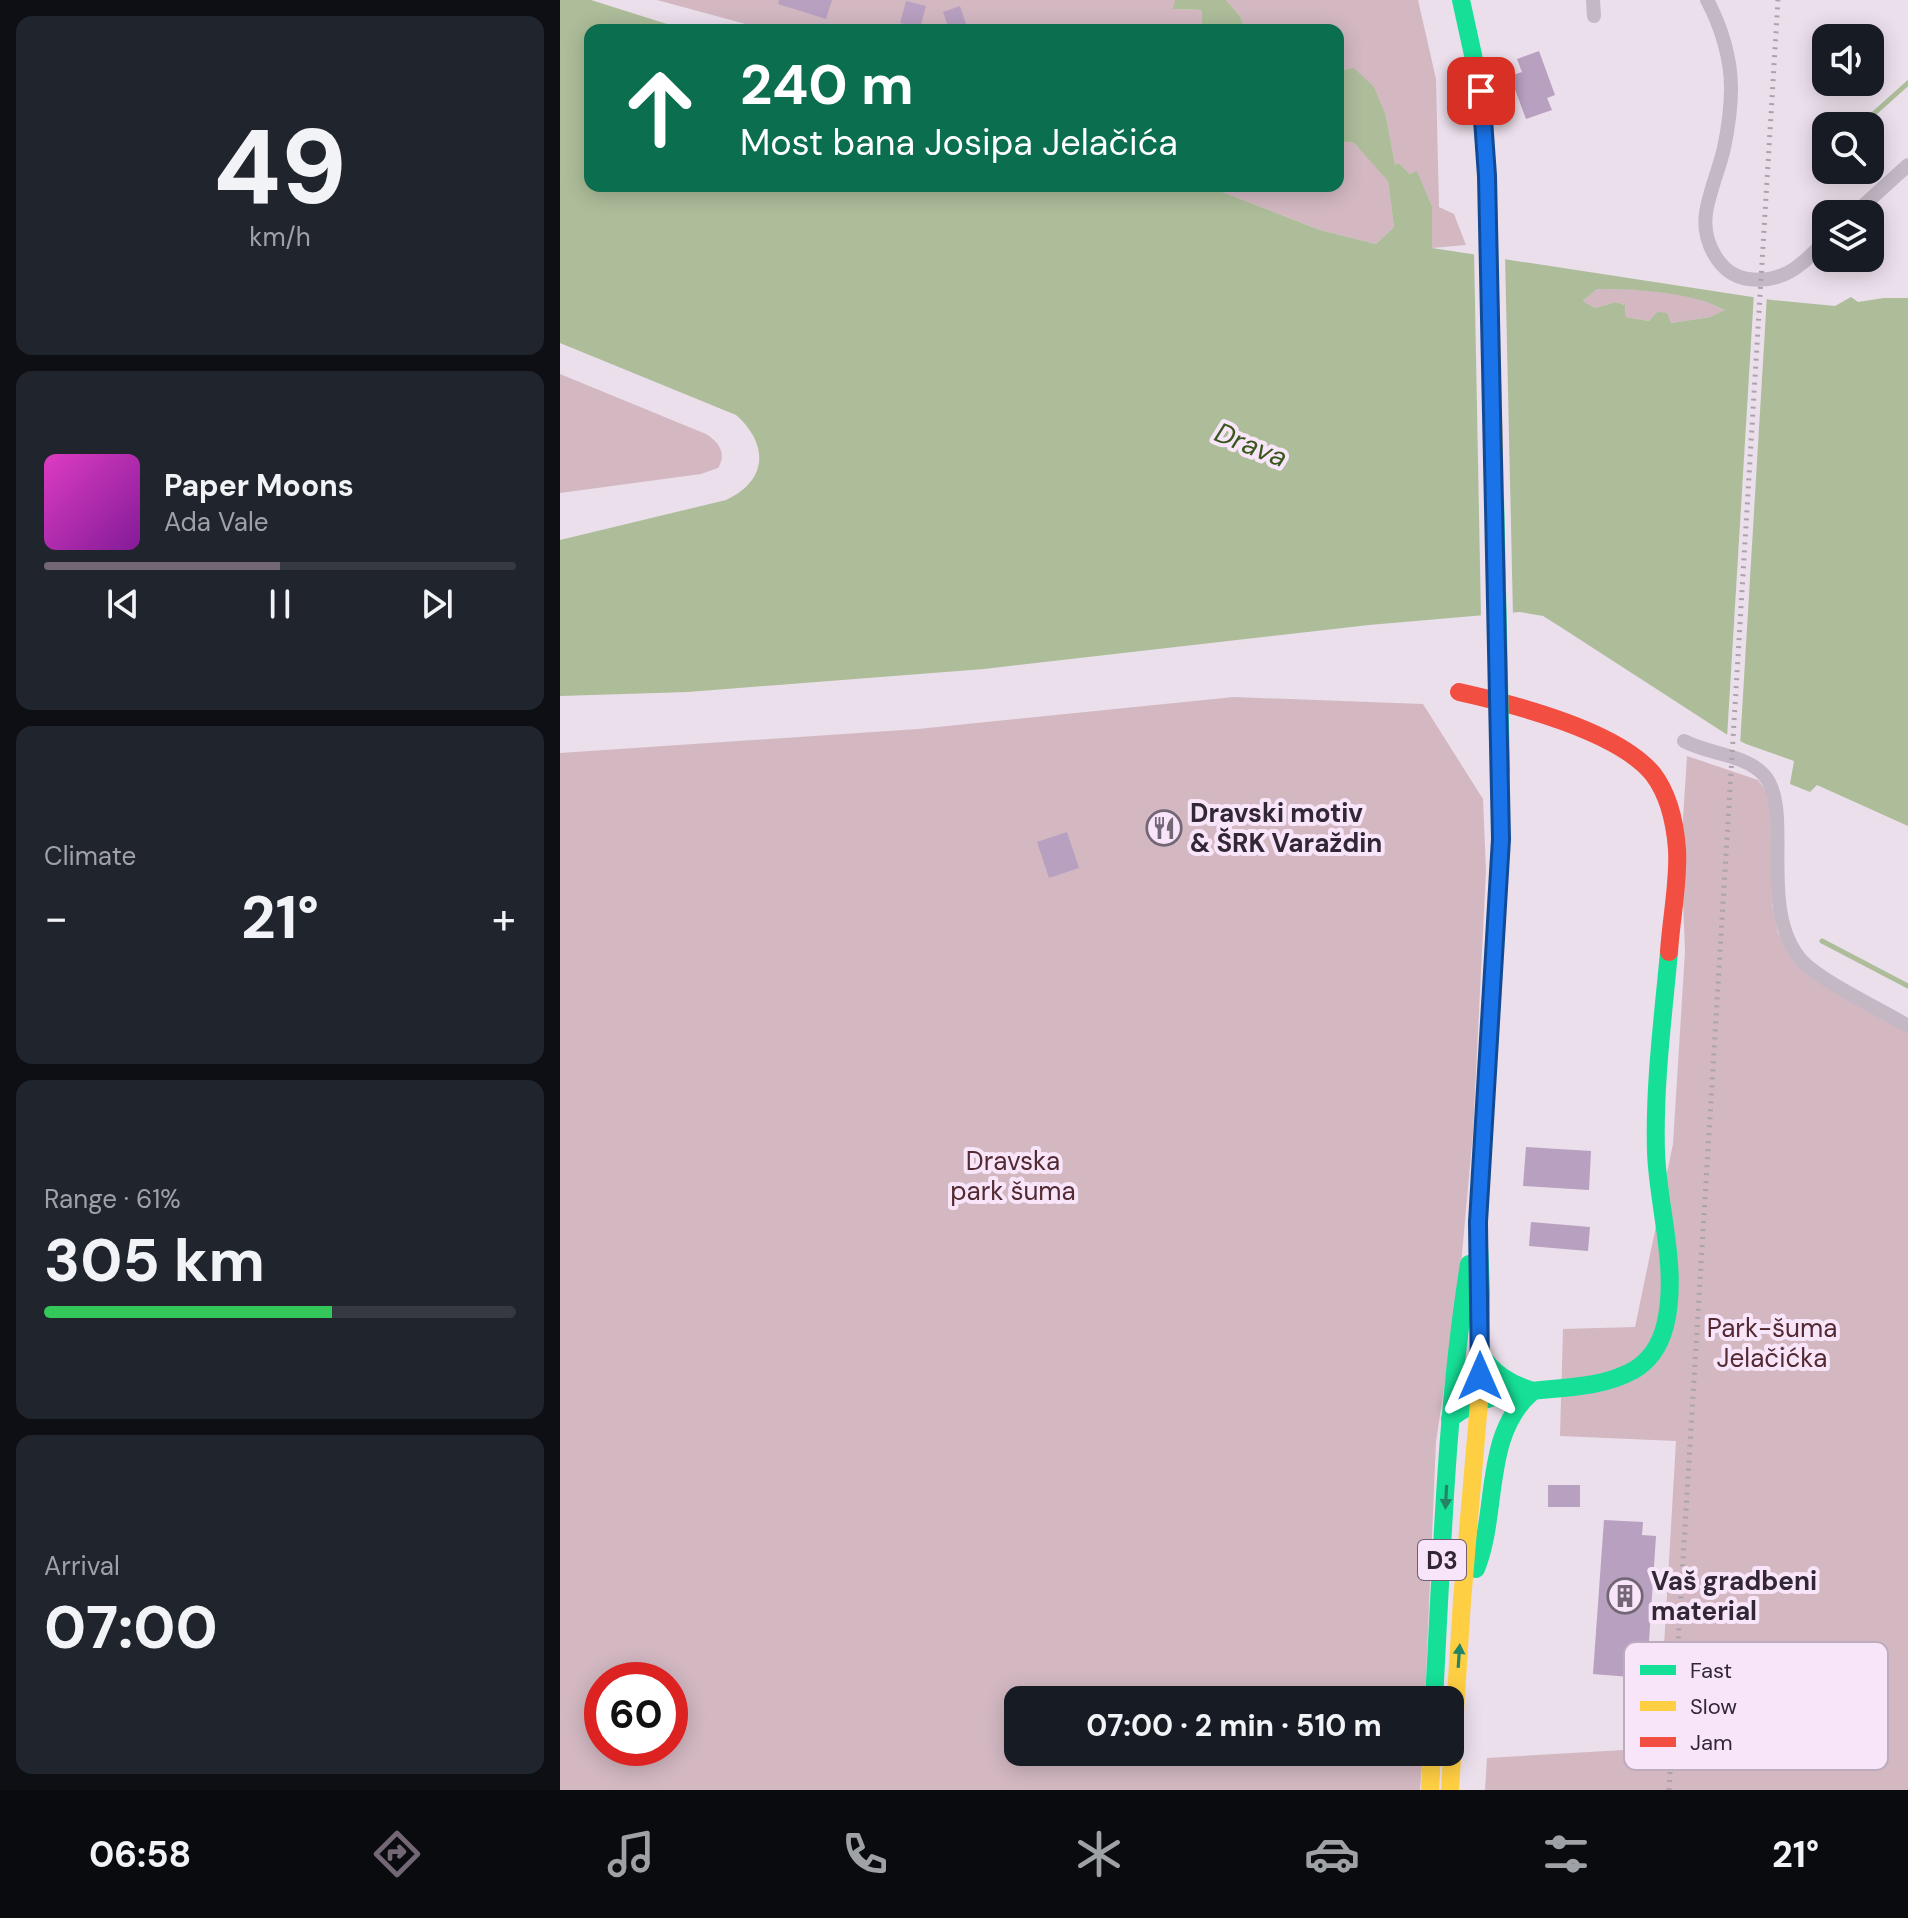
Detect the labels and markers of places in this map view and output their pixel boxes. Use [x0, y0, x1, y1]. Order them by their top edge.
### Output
pin [1447, 57, 1515, 125]
place label: Dravski motiv & ŠRK Varaždin [1190, 796, 1382, 860]
restaurant icon: Dravski motiv & ŠRK Varaždin [1145, 809, 1183, 847]
place label: Vaš gradbeni material [1651, 1564, 1817, 1628]
building icon: Vaš gradbeni material [1606, 1577, 1644, 1615]

